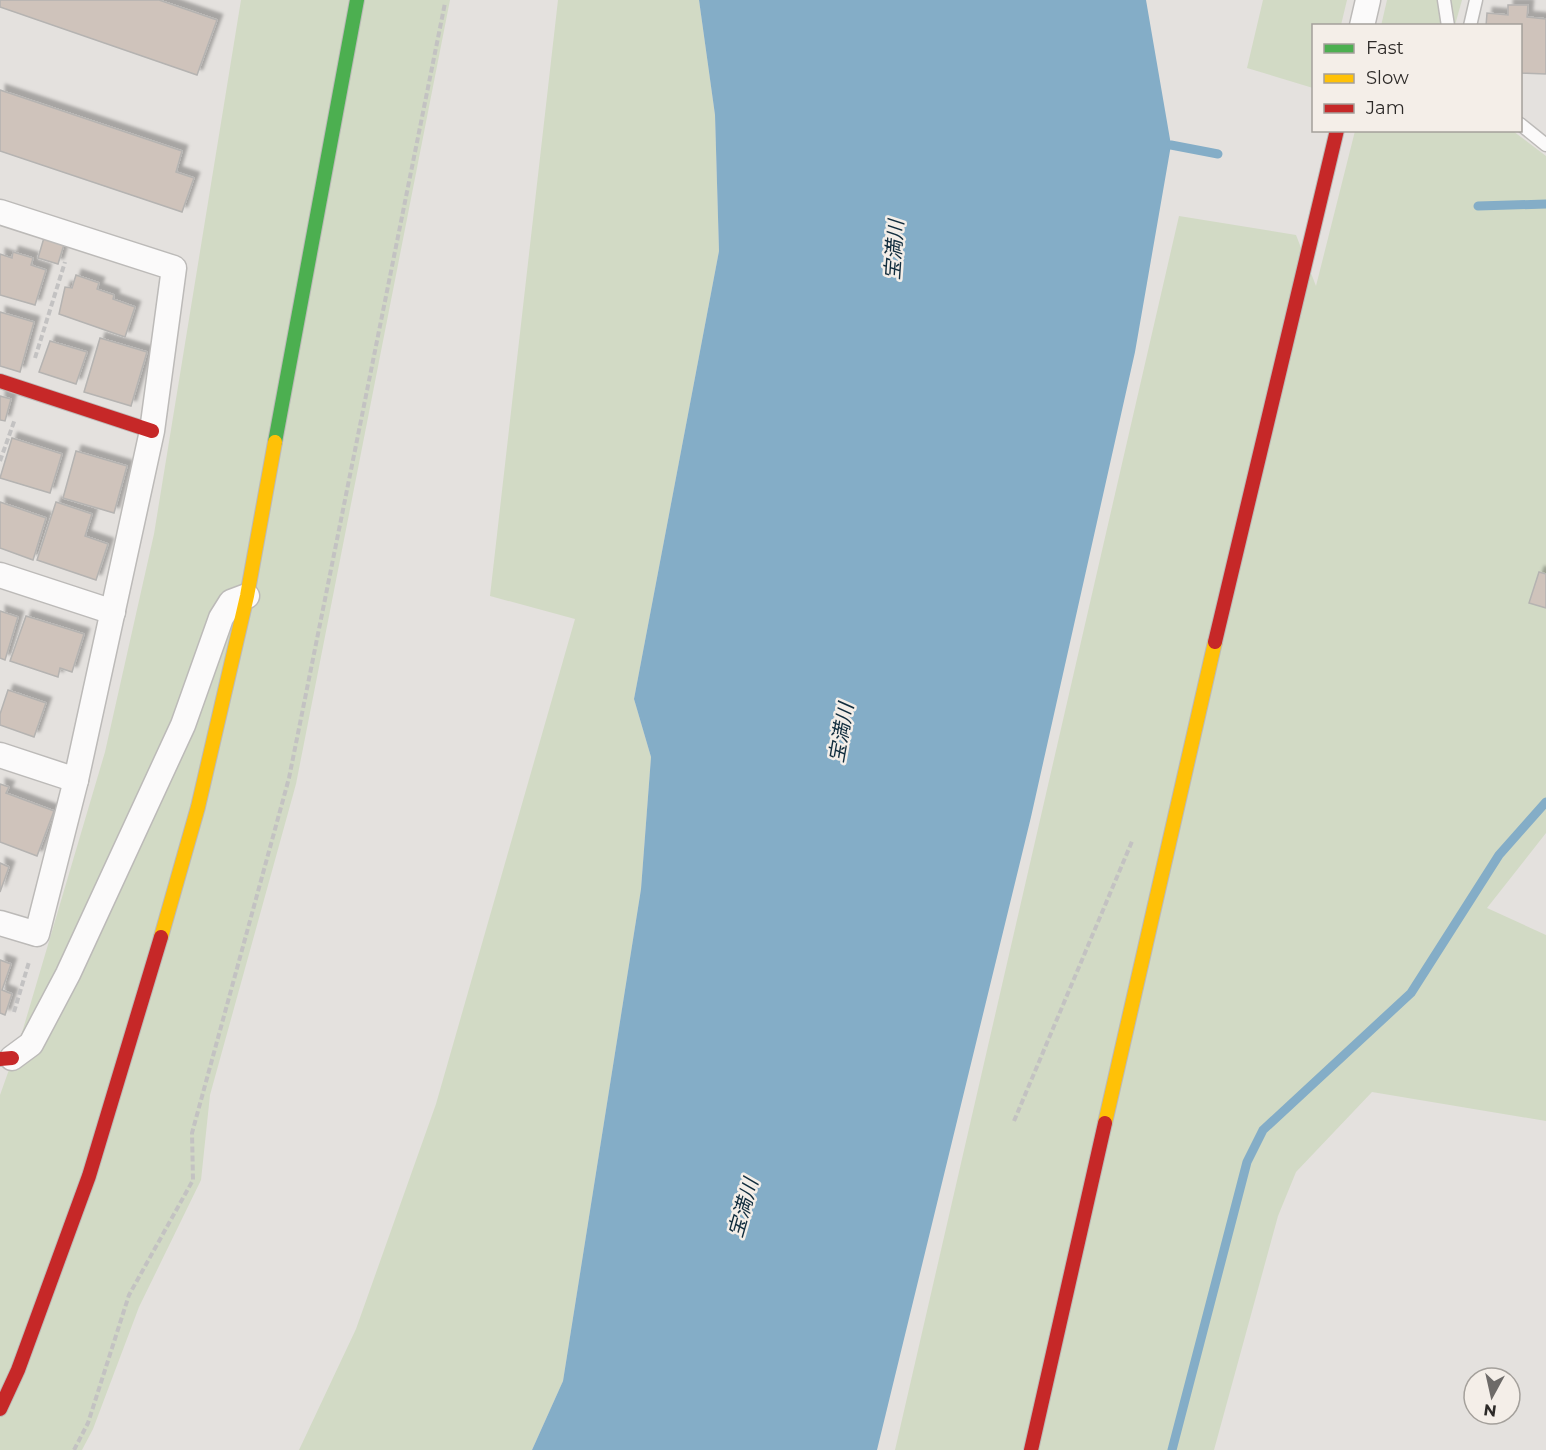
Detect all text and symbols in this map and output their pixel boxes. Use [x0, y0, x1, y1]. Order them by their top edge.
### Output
legend [1312, 24, 1522, 132]
text: Fast [1366, 37, 1404, 59]
text: Slow [1366, 67, 1409, 89]
text: Jam [1365, 97, 1405, 119]
water label: 宝満川 [880, 217, 908, 281]
water label: 宝満川 [824, 699, 858, 765]
water label: 宝満川 [723, 1174, 763, 1240]
north arrow [1462, 1366, 1522, 1426]
text: N [1482, 1400, 1498, 1421]

